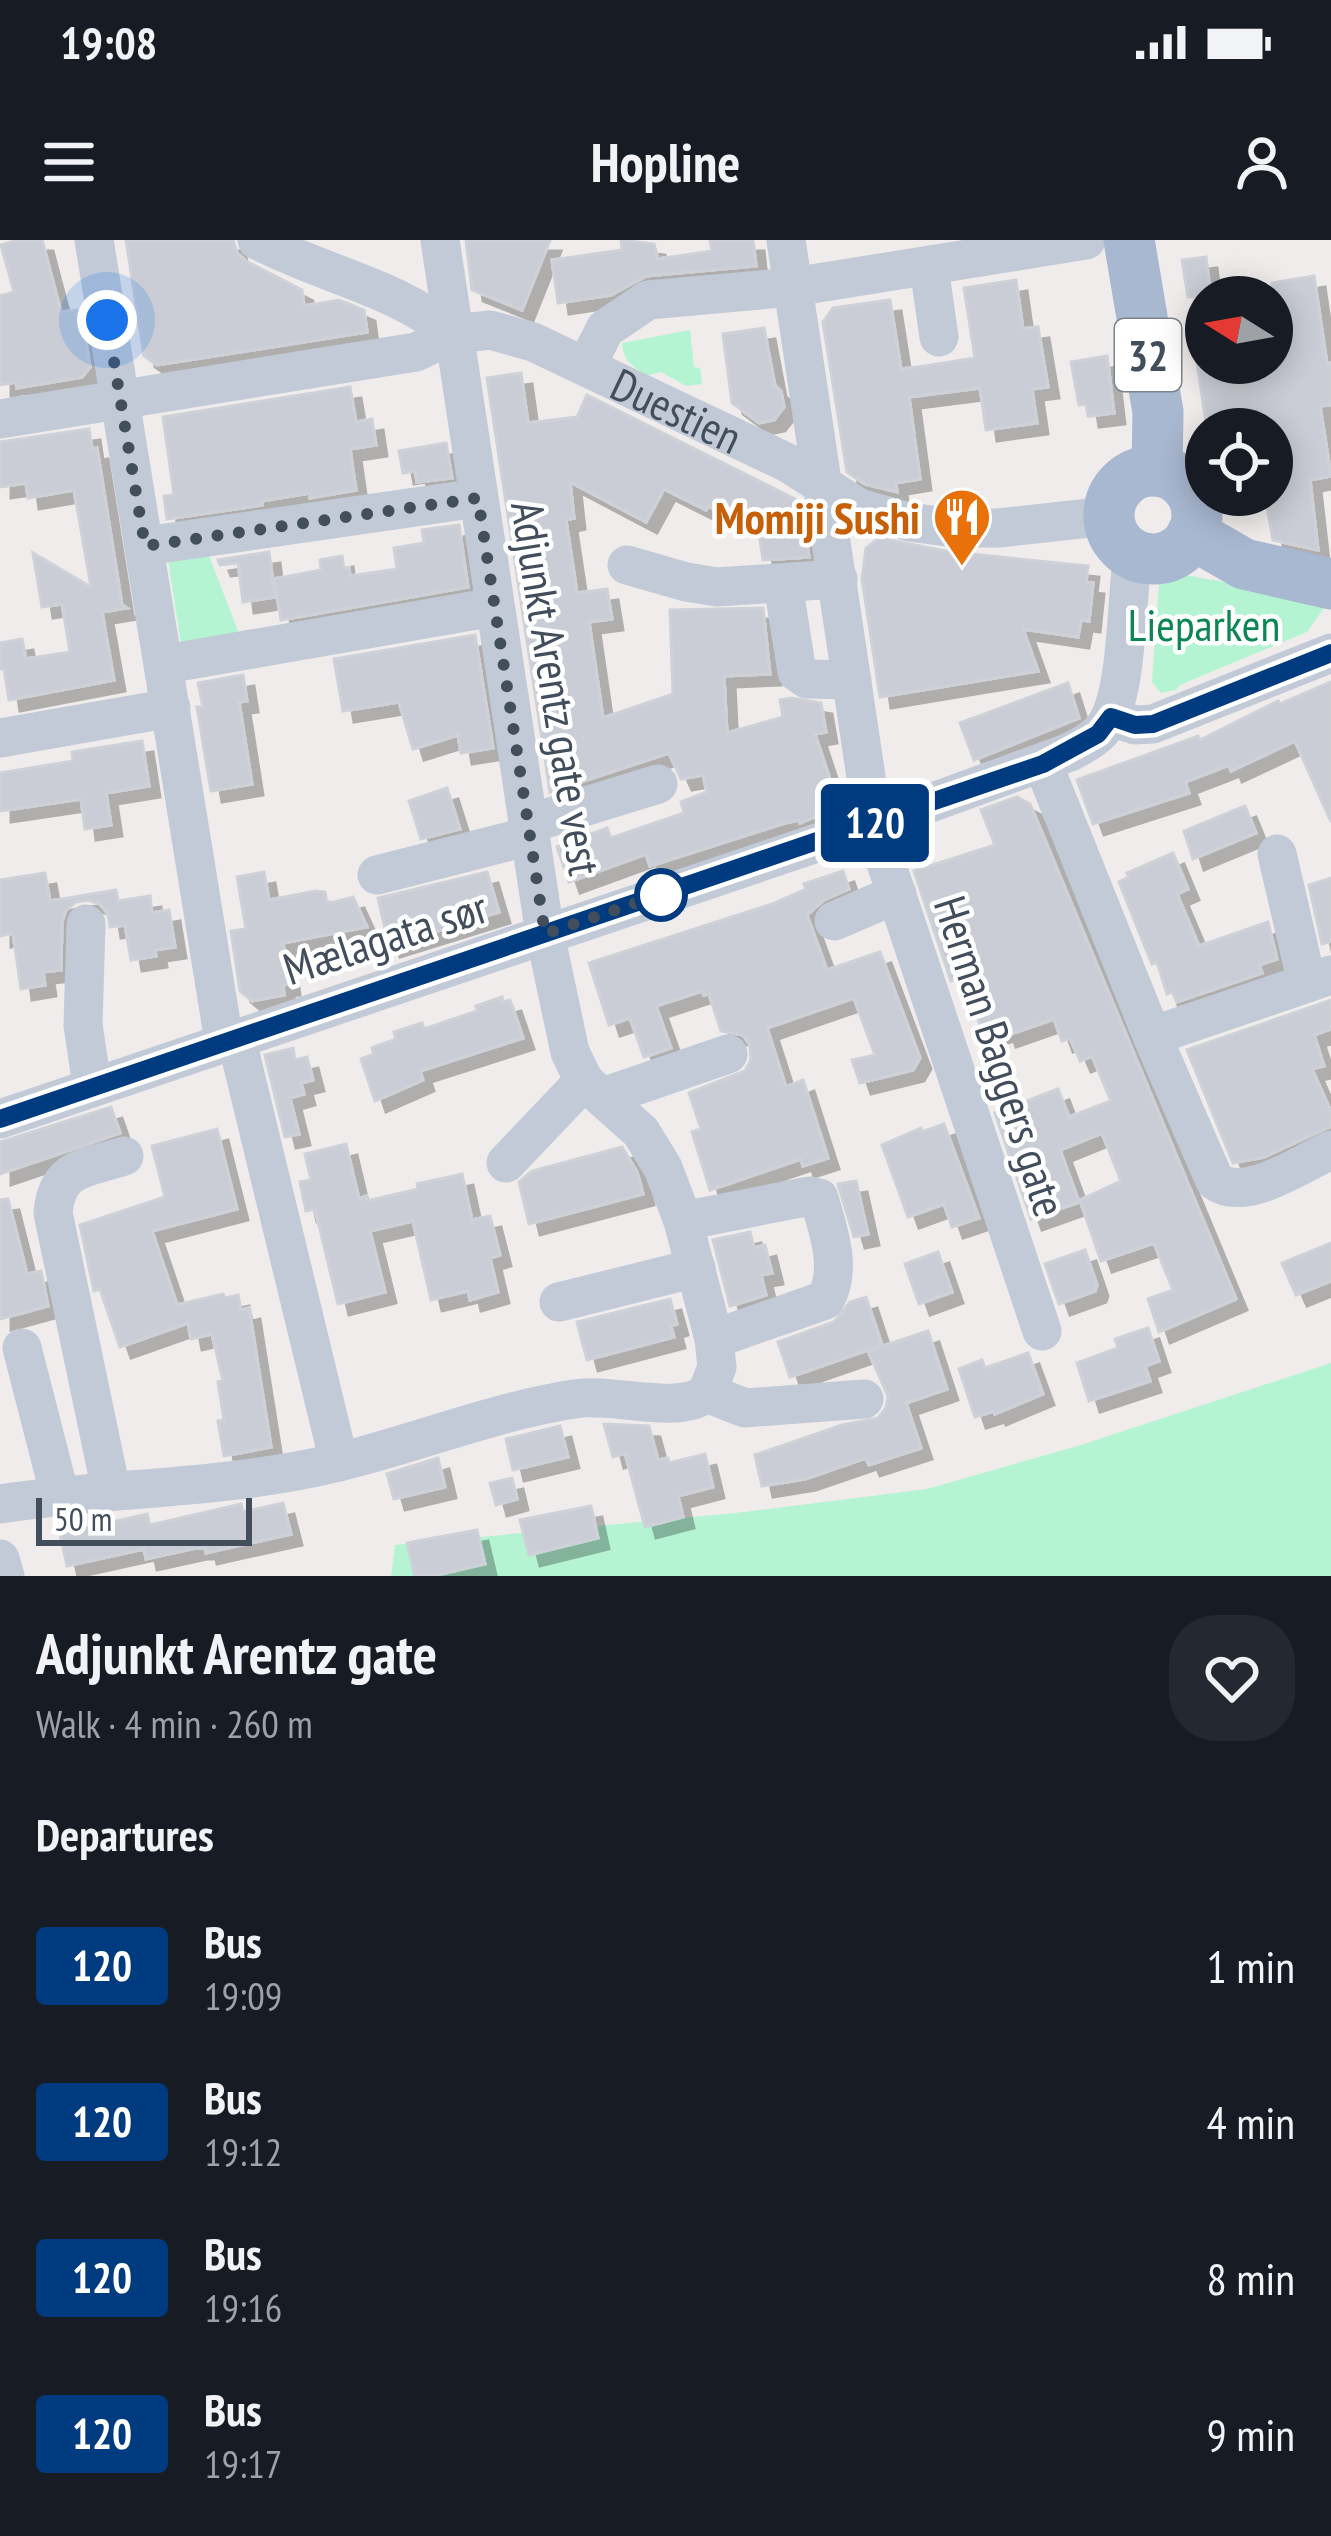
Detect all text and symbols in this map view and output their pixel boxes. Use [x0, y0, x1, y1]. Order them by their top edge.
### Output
text: 19:08 [60, 13, 157, 71]
text: Hopline [591, 127, 740, 197]
icon: menu [36, 129, 102, 195]
icon: person [1229, 129, 1295, 195]
north arrow [1185, 276, 1293, 384]
map controls [1185, 276, 1293, 516]
your location [77, 290, 137, 350]
road number: 32 [1115, 319, 1181, 391]
street label: Duestien [602, 355, 751, 466]
button: locate [1185, 408, 1293, 516]
restaurant icon: Momiji Sushi [931, 486, 993, 568]
place label: Momiji Sushi [715, 488, 920, 546]
street label: Adjunkt Arentz gate vest [499, 497, 615, 880]
park label: Lieparken [1128, 595, 1280, 653]
line badge: 120 [806, 784, 944, 862]
text: 120 [845, 795, 905, 850]
unlabelled marker [636, 870, 686, 920]
street label: Mælagata sør [276, 877, 495, 997]
street label: Herman Baggers gate [922, 888, 1080, 1224]
scale bar [36, 1492, 252, 1545]
text: 50 m [54, 1497, 112, 1540]
button: heart [1169, 1615, 1295, 1741]
text: Adjunkt Arentz gate [36, 1616, 437, 1690]
text: Walk · 4 min · 260 m [36, 1698, 313, 1749]
text: Departures [36, 1805, 214, 1863]
text: Bus [204, 1912, 262, 1970]
text: 1 min [1206, 1937, 1295, 1995]
text: 120 [72, 1938, 132, 1993]
text: 19:09 [204, 1970, 282, 2021]
text: Bus [204, 2068, 262, 2126]
text: 4 min [1206, 2093, 1295, 2151]
text: 120 [72, 2094, 132, 2149]
text: 19:12 [204, 2126, 282, 2177]
text: Bus [204, 2224, 262, 2282]
text: 8 min [1206, 2249, 1295, 2307]
text: 120 [72, 2250, 132, 2305]
text: 19:16 [204, 2282, 282, 2333]
text: Bus [204, 2380, 262, 2438]
text: 9 min [1206, 2405, 1295, 2463]
text: 120 [72, 2406, 132, 2461]
text: 19:17 [204, 2438, 282, 2489]

